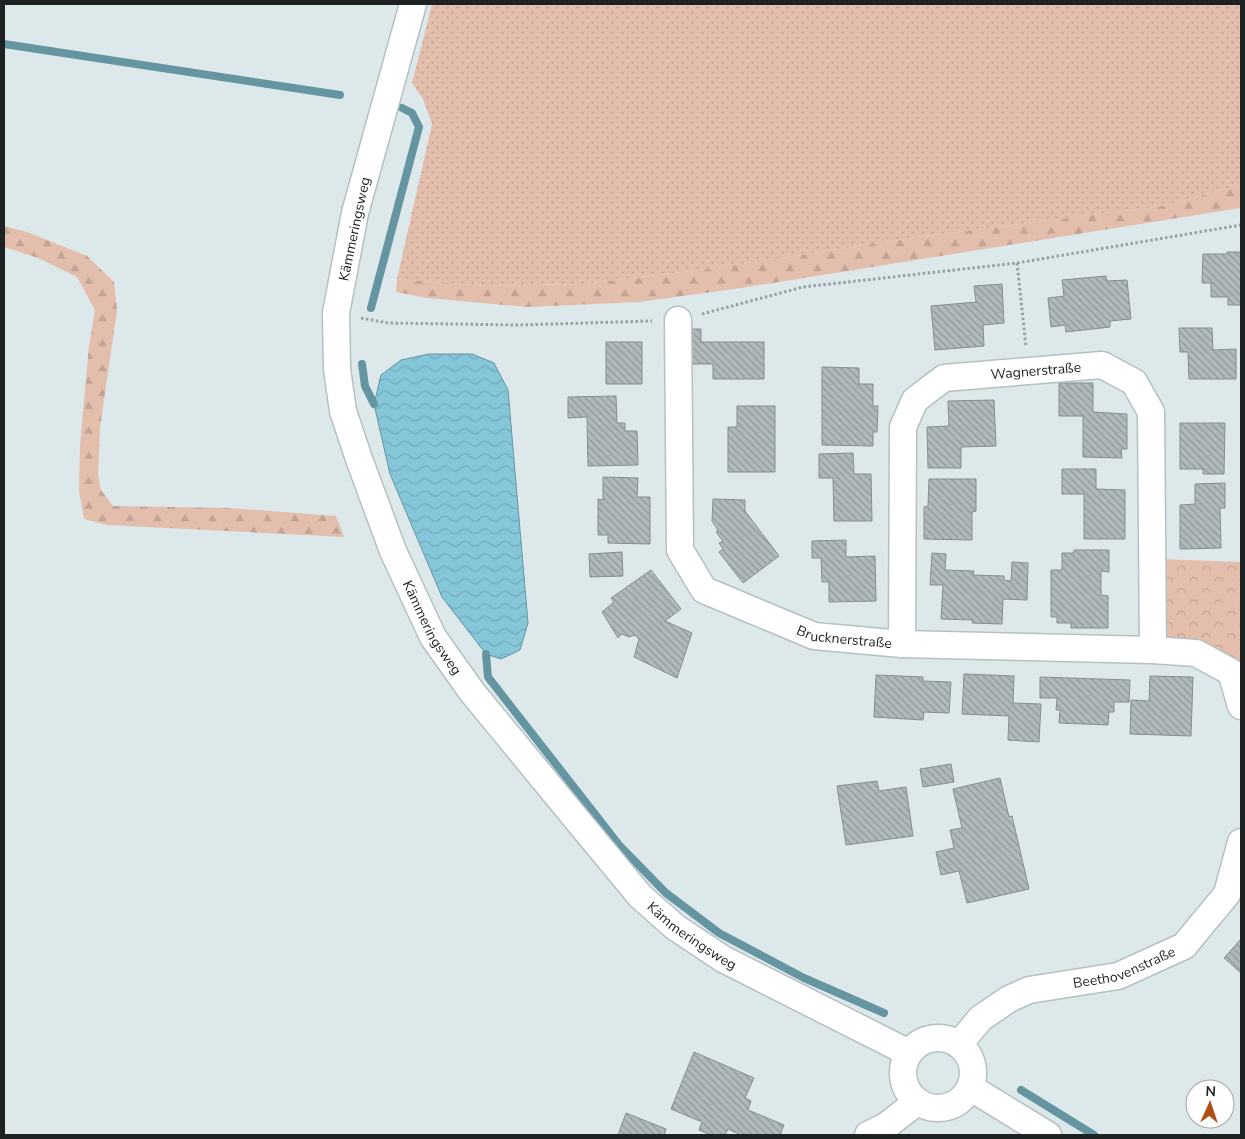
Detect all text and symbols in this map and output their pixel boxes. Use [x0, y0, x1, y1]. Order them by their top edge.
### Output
street label: Kämmeringsweg [334, 175, 375, 283]
street label: Wagnerstraße [990, 358, 1082, 384]
street label: Kämmeringsweg [398, 577, 466, 679]
street label: Brucknerstraße [794, 621, 893, 653]
street label: Kämmeringsweg [643, 898, 740, 974]
street label: Beethovenstraße [1071, 942, 1178, 993]
north arrow [1185, 1079, 1235, 1129]
text: N [1205, 1082, 1216, 1101]

